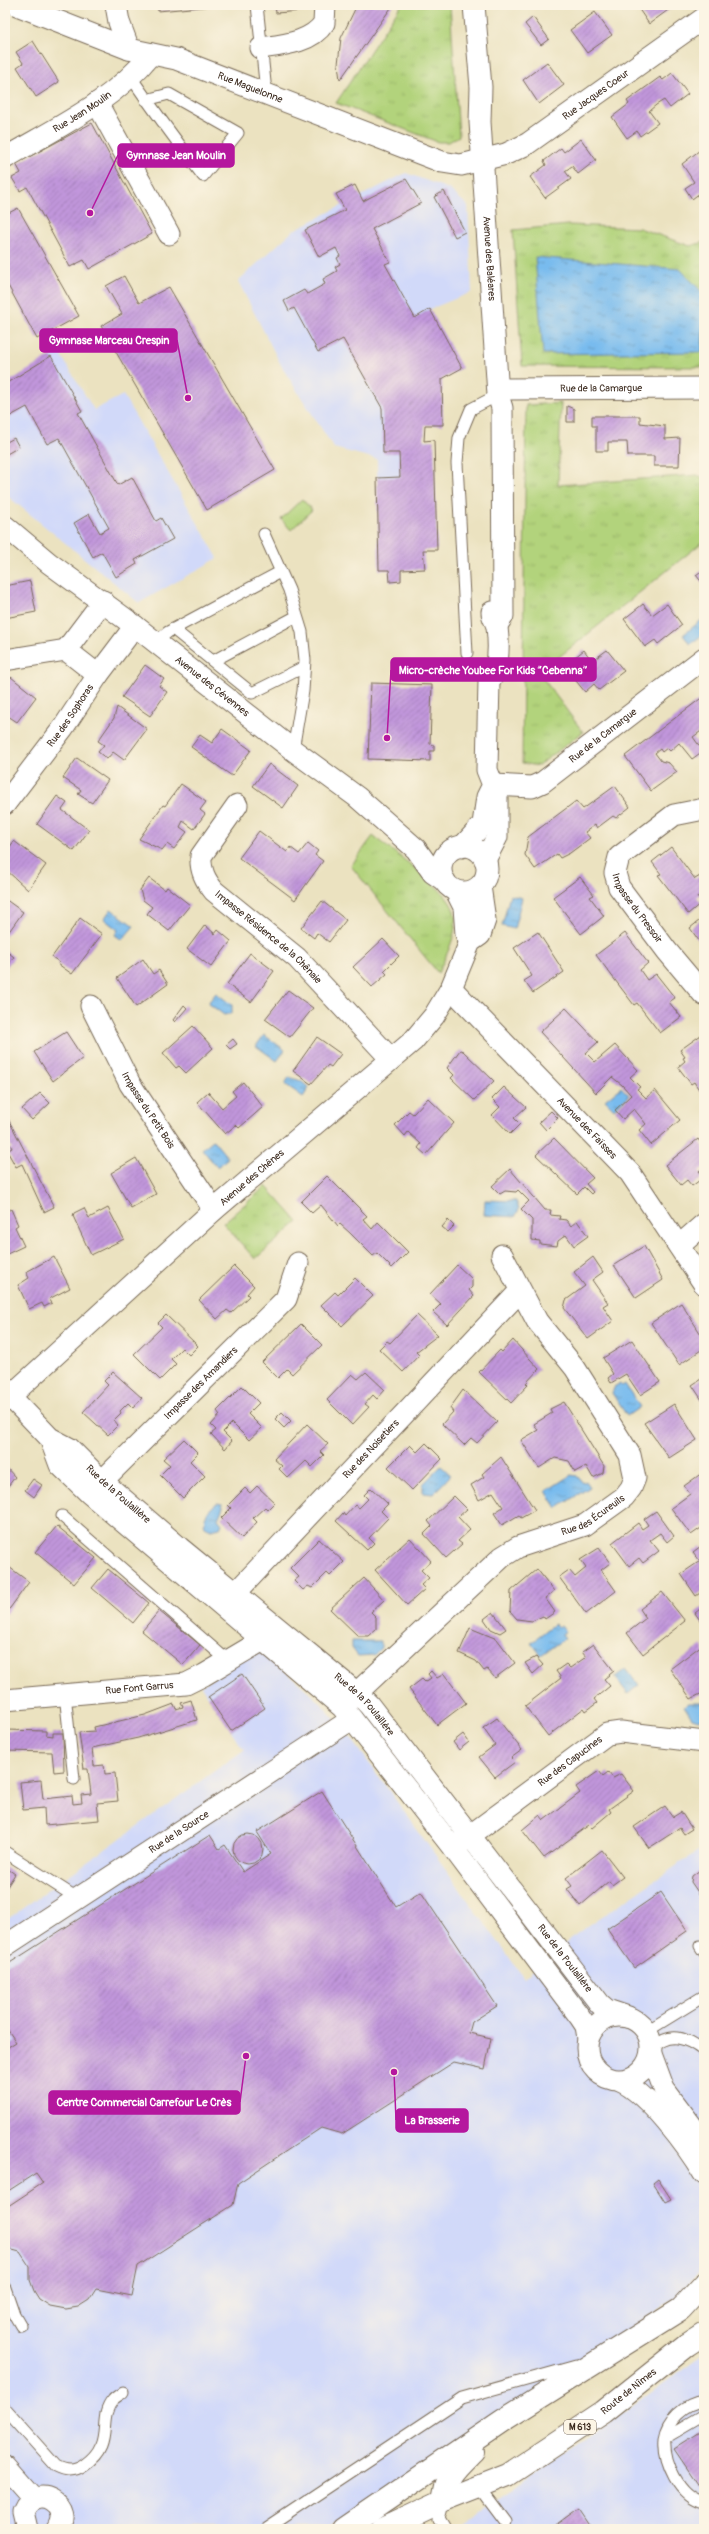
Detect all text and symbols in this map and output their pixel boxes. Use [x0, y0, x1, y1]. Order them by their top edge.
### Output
street label: Rue Jacques Coeur [560, 67, 632, 123]
street label: Rue Maguelonne [216, 70, 285, 106]
street label: Rue Jean Moulin [51, 88, 114, 135]
callout: Gymnase Jean Moulin [118, 144, 234, 167]
text: Gymnase Jean Moulin [126, 149, 226, 162]
street label: Avenue des Baléares [480, 216, 498, 302]
callout: Gymnase Marceau Crespin [40, 329, 177, 352]
text: Gymnase Marceau Crespin [49, 334, 169, 347]
street label: Rue de la Camargue [560, 382, 642, 395]
street label: Avenue des Cévennes [173, 654, 252, 720]
callout: Micro-crèche Youbee For Kids “Cebenna” [391, 658, 596, 681]
text: Micro-crèche Youbee For Kids “Cebenna” [399, 664, 587, 677]
street label: Rue des Sophoras [45, 682, 96, 749]
street label: Rue de la Camargue [567, 706, 639, 766]
street label: Impasse du Pressoir [609, 872, 665, 946]
street label: Impasse Résidence de la Chênaie [212, 888, 324, 986]
street label: Impasse du Petit Bois [119, 1070, 178, 1151]
street label: Avenue des Faïsses [554, 1095, 619, 1162]
street label: Avenue des Chênes [217, 1147, 287, 1208]
street label: Impasse des Amandiers [162, 1344, 241, 1422]
street label: Rue des Noisetiers [340, 1417, 402, 1481]
street label: Rue de la Poulaillère [83, 1462, 153, 1526]
street label: Rue des Écureuils [560, 1492, 627, 1538]
street label: Rue de la Poulaillère [331, 1671, 397, 1738]
street label: Rue Font Garrus [105, 1679, 175, 1697]
street label: Rue des Capucines [536, 1733, 605, 1789]
street label: Rue de la Source [147, 1808, 211, 1856]
street label: Rue de la Poulaillère [535, 1922, 595, 1995]
callout: Centre Commercial Carrefour Le Crès [49, 2091, 240, 2114]
text: Centre Commercial Carrefour Le Crès [57, 2096, 232, 2109]
callout: La Brasserie [396, 2109, 468, 2132]
text: La Brasserie [404, 2114, 460, 2127]
street label: Route de Nîmes [599, 2365, 659, 2417]
road number: M 613 [564, 2420, 596, 2434]

